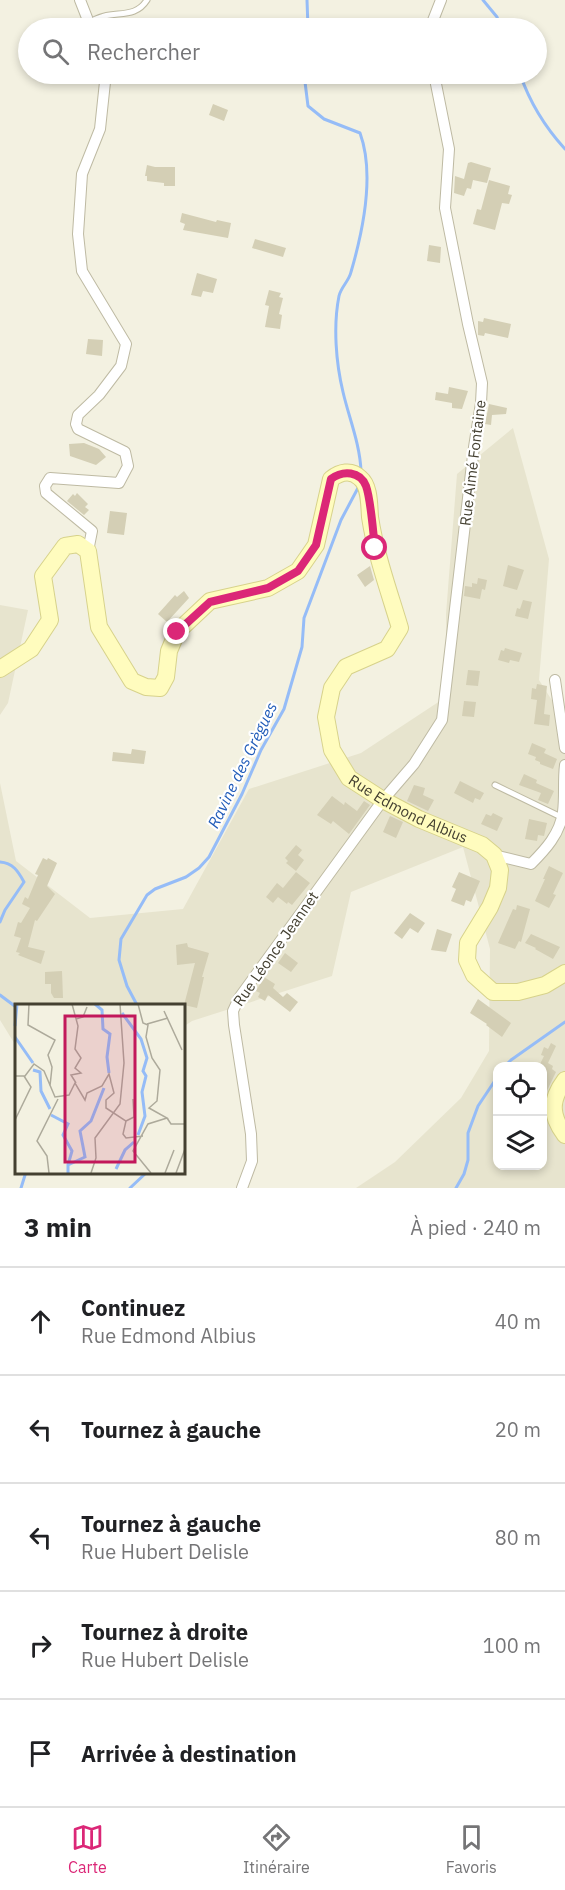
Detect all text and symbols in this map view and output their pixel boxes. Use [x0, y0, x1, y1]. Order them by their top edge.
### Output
search box [18, 18, 547, 84]
icon: search [39, 35, 72, 68]
text: Rechercher [87, 37, 200, 66]
street label: Rue Aimé Fontaine [455, 399, 490, 527]
route start [361, 534, 387, 560]
route end [163, 618, 189, 644]
water label: Ravine des Grègues [203, 699, 281, 831]
street label: Rue Edmond Albius [345, 770, 471, 847]
street label: Rue Léonce Jeannet [229, 888, 322, 1010]
inset map [15, 1004, 184, 1173]
map controls [493, 1062, 547, 1170]
button: locate [493, 1062, 547, 1116]
button: layers [493, 1116, 547, 1170]
text: 3 min [24, 1210, 92, 1244]
text: À pied · 240 m [410, 1214, 541, 1241]
text: Continuez [81, 1293, 185, 1322]
icon: ahead [24, 1305, 57, 1338]
text: 40 m [495, 1308, 541, 1335]
text: Rue Edmond Albius [81, 1322, 256, 1349]
icon: left [24, 1413, 57, 1446]
text: Tournez à gauche [81, 1415, 261, 1444]
text: 20 m [495, 1416, 541, 1443]
text: Tournez à gauche [81, 1509, 261, 1538]
icon: left [24, 1521, 57, 1554]
text: 80 m [495, 1524, 541, 1551]
text: Rue Hubert Delisle [81, 1538, 249, 1565]
text: Tournez à droite [81, 1617, 248, 1646]
icon: right [24, 1629, 57, 1662]
text: 100 m [483, 1632, 541, 1659]
text: Rue Hubert Delisle [81, 1646, 249, 1673]
icon: arrive [24, 1737, 57, 1770]
text: Arrivée à destination [81, 1739, 297, 1768]
tab: Carte [68, 1821, 107, 1877]
tab: Itinéraire [243, 1821, 310, 1877]
tab: Favoris [446, 1821, 497, 1877]

